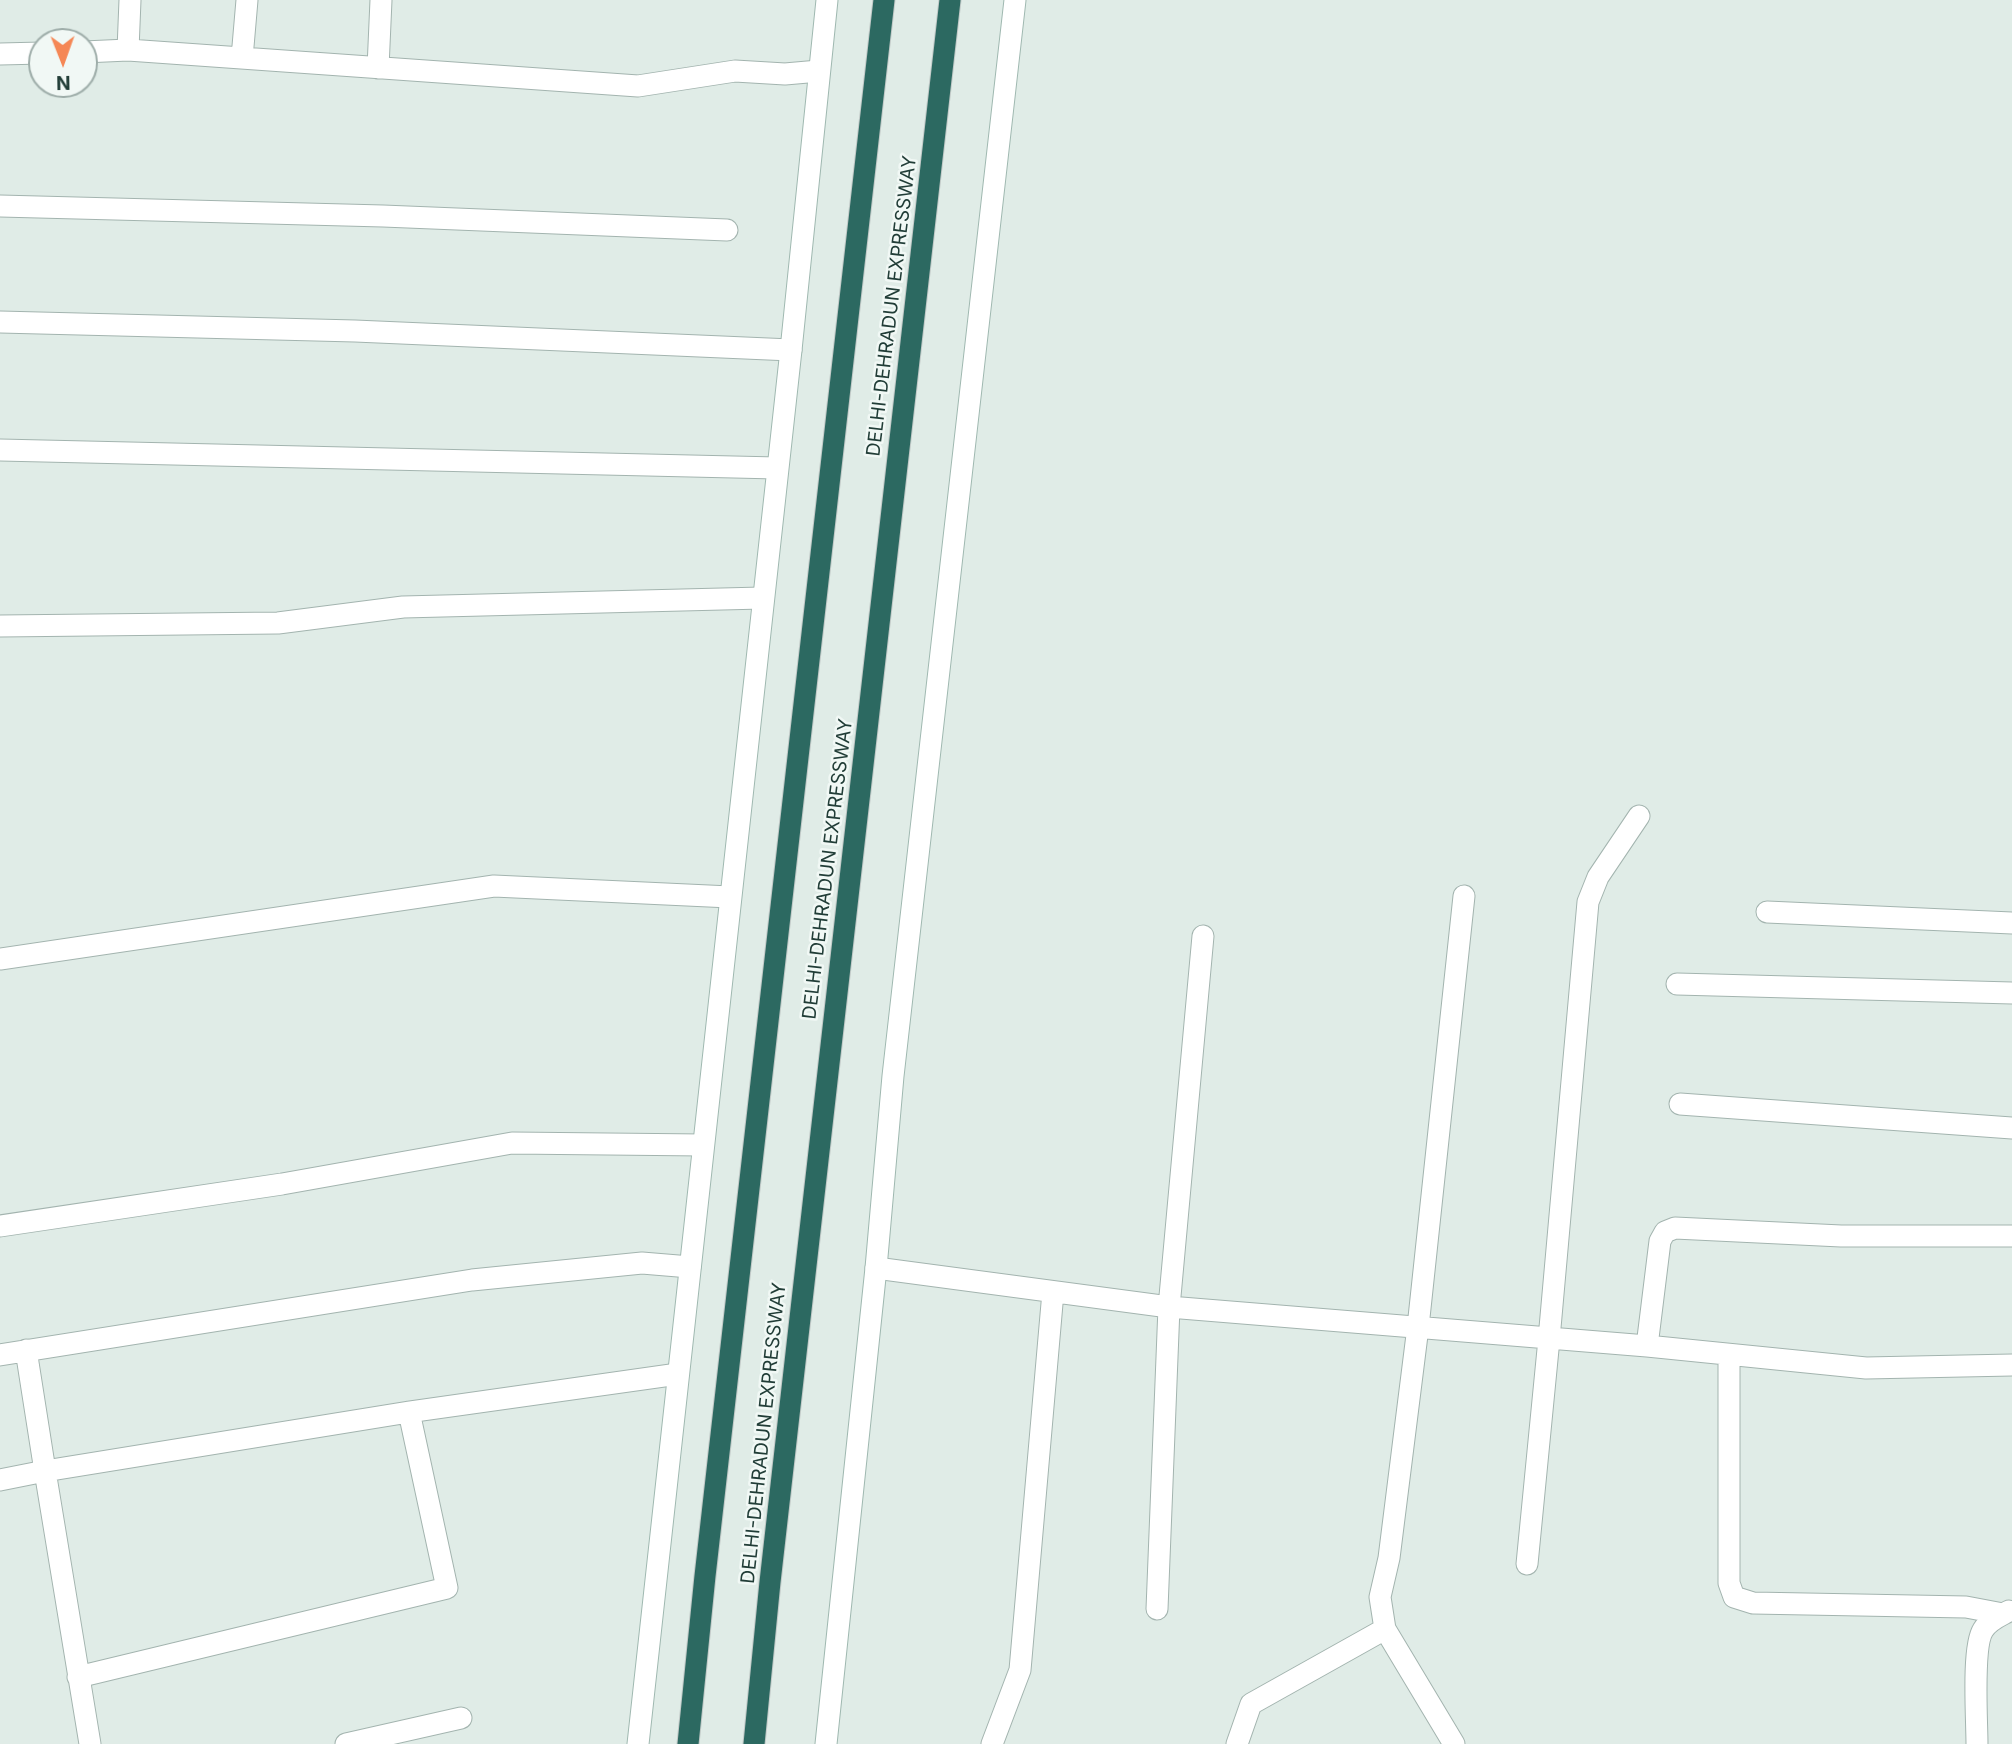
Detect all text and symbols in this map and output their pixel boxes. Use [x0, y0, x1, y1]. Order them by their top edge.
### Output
north arrow [28, 28, 98, 98]
text: N [56, 71, 71, 94]
street label: DELHI-DEHRADUN EXPRESSWAY [862, 154, 922, 458]
street label: DELHI-DEHRADUN EXPRESSWAY [798, 717, 858, 1021]
street label: DELHI-DEHRADUN EXPRESSWAY [737, 1281, 791, 1585]

